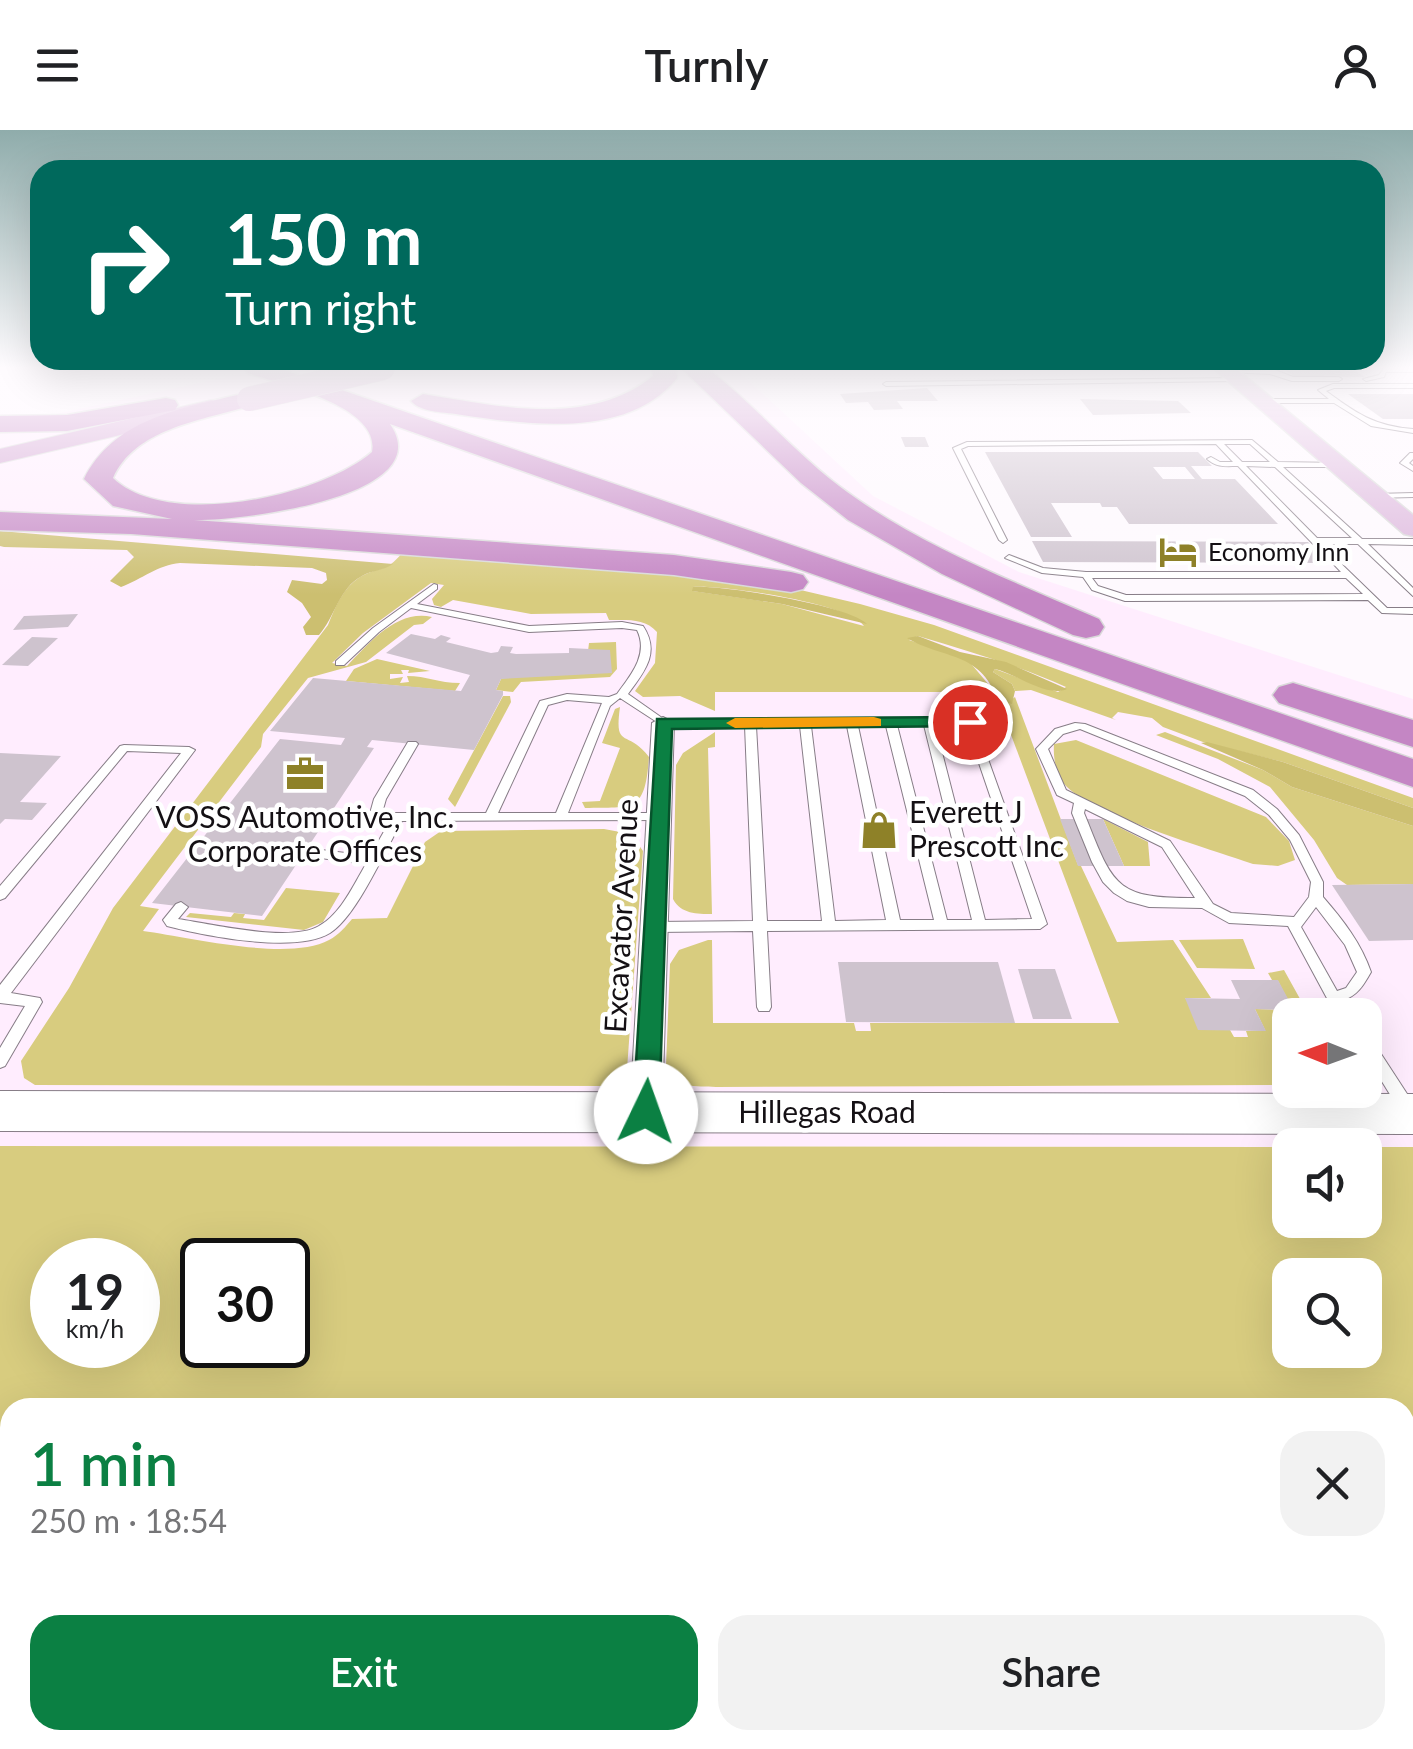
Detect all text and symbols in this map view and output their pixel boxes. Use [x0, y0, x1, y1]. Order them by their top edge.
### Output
icon: menu [30, 38, 85, 93]
text: Turnly [645, 38, 768, 92]
icon: person [1328, 38, 1383, 93]
text: 150 m [225, 196, 422, 280]
icon: right [60, 200, 190, 330]
text: Turn right [225, 281, 416, 335]
hotel icon: Economy Inn [1157, 531, 1199, 573]
place label: Economy Inn [1208, 536, 1350, 566]
pin [928, 680, 1013, 765]
icon: arrive [943, 695, 998, 750]
office icon: VOSS Automotive, Inc. Corporate Offices [284, 753, 326, 795]
place label: Everett J Prescott Inc [909, 793, 1064, 863]
place label: VOSS Automotive, Inc. Corporate Offices [156, 798, 454, 868]
street label: Excavator Avenue [596, 798, 644, 1034]
shop icon: Everett J Prescott Inc [858, 809, 900, 851]
north arrow [1272, 998, 1382, 1108]
map controls [1272, 998, 1382, 1368]
position arrow [594, 1060, 698, 1164]
street label: Hillegas Road [738, 1093, 916, 1129]
button: sound [1272, 1128, 1382, 1238]
speed limit sign: 30 [180, 1238, 310, 1368]
button: search [1272, 1258, 1382, 1368]
text: 19 [66, 1261, 124, 1321]
text: km/h [66, 1313, 124, 1343]
text: 1 min [30, 1427, 178, 1499]
button: close [1280, 1431, 1385, 1536]
text: 250 m · 18:54 [30, 1501, 227, 1540]
button: Exit [30, 1615, 698, 1730]
button: Share [718, 1615, 1385, 1730]

